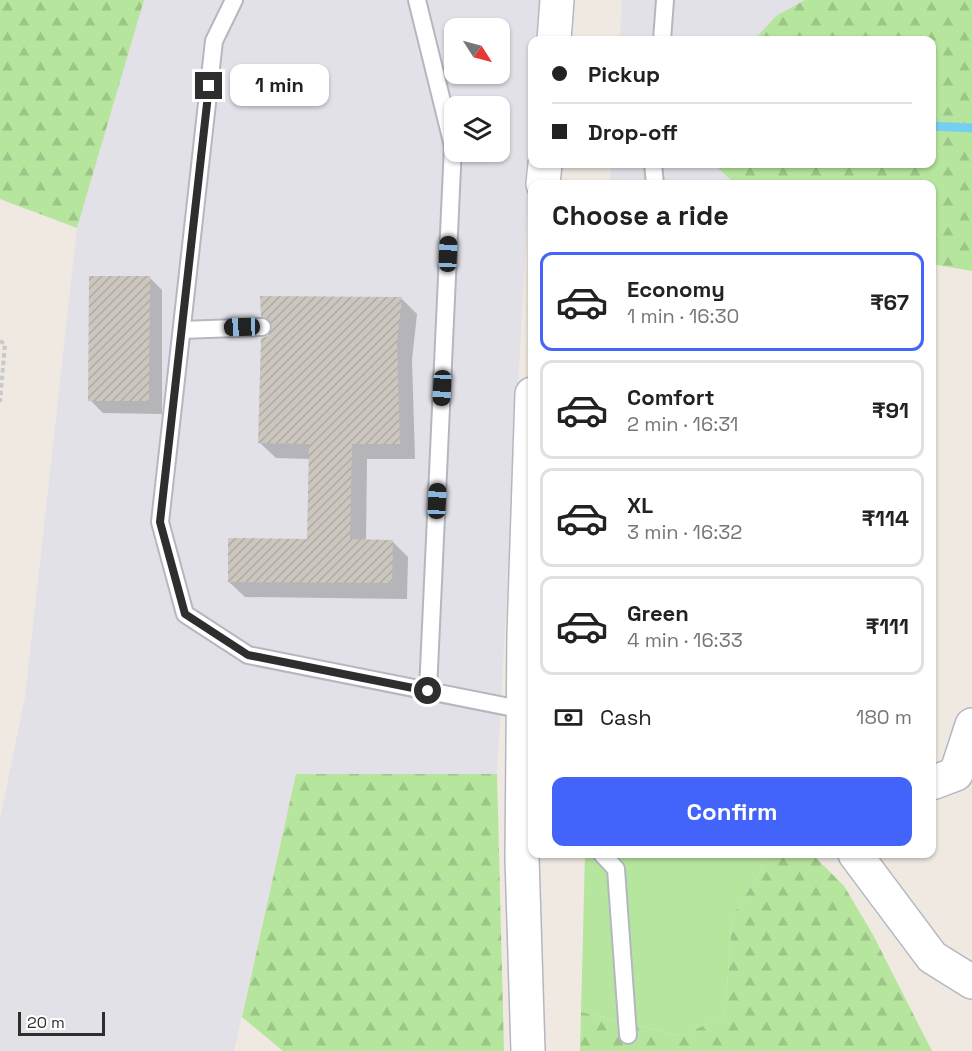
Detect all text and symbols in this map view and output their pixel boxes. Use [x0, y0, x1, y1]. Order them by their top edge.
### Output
north arrow [444, 18, 510, 84]
map controls [444, 18, 510, 162]
text: Pickup [588, 60, 660, 88]
callout: 1 min [230, 65, 329, 107]
route end [195, 72, 222, 99]
text: 1 min [255, 72, 304, 98]
button: layers [444, 96, 510, 162]
text: Drop-off [588, 118, 678, 146]
text: Choose a ride [552, 198, 729, 233]
car [438, 236, 458, 272]
icon: car [555, 275, 609, 329]
text: Economy [627, 275, 725, 303]
text: ₹67 [870, 288, 909, 316]
text: 1 min · 16:30 [627, 303, 739, 329]
car [224, 317, 260, 337]
car [432, 370, 452, 406]
icon: car [555, 383, 609, 437]
text: Comfort [627, 383, 715, 411]
text: ₹91 [872, 396, 909, 424]
text: 2 min · 16:31 [627, 411, 738, 437]
car [427, 483, 447, 519]
icon: car [555, 491, 609, 545]
text: XL [627, 491, 653, 519]
text: ₹114 [861, 504, 909, 532]
text: 3 min · 16:32 [627, 519, 742, 545]
icon: car [555, 599, 609, 653]
text: Green [627, 599, 689, 627]
text: ₹111 [865, 612, 909, 640]
text: 4 min · 16:33 [627, 627, 743, 653]
route start [414, 677, 441, 704]
icon: cash [552, 701, 585, 734]
text: Cash [600, 703, 652, 731]
text: 180 m [856, 704, 912, 730]
button: Confirm [552, 777, 912, 846]
scale bar [18, 1009, 105, 1036]
text: 20 m [27, 1012, 65, 1033]

